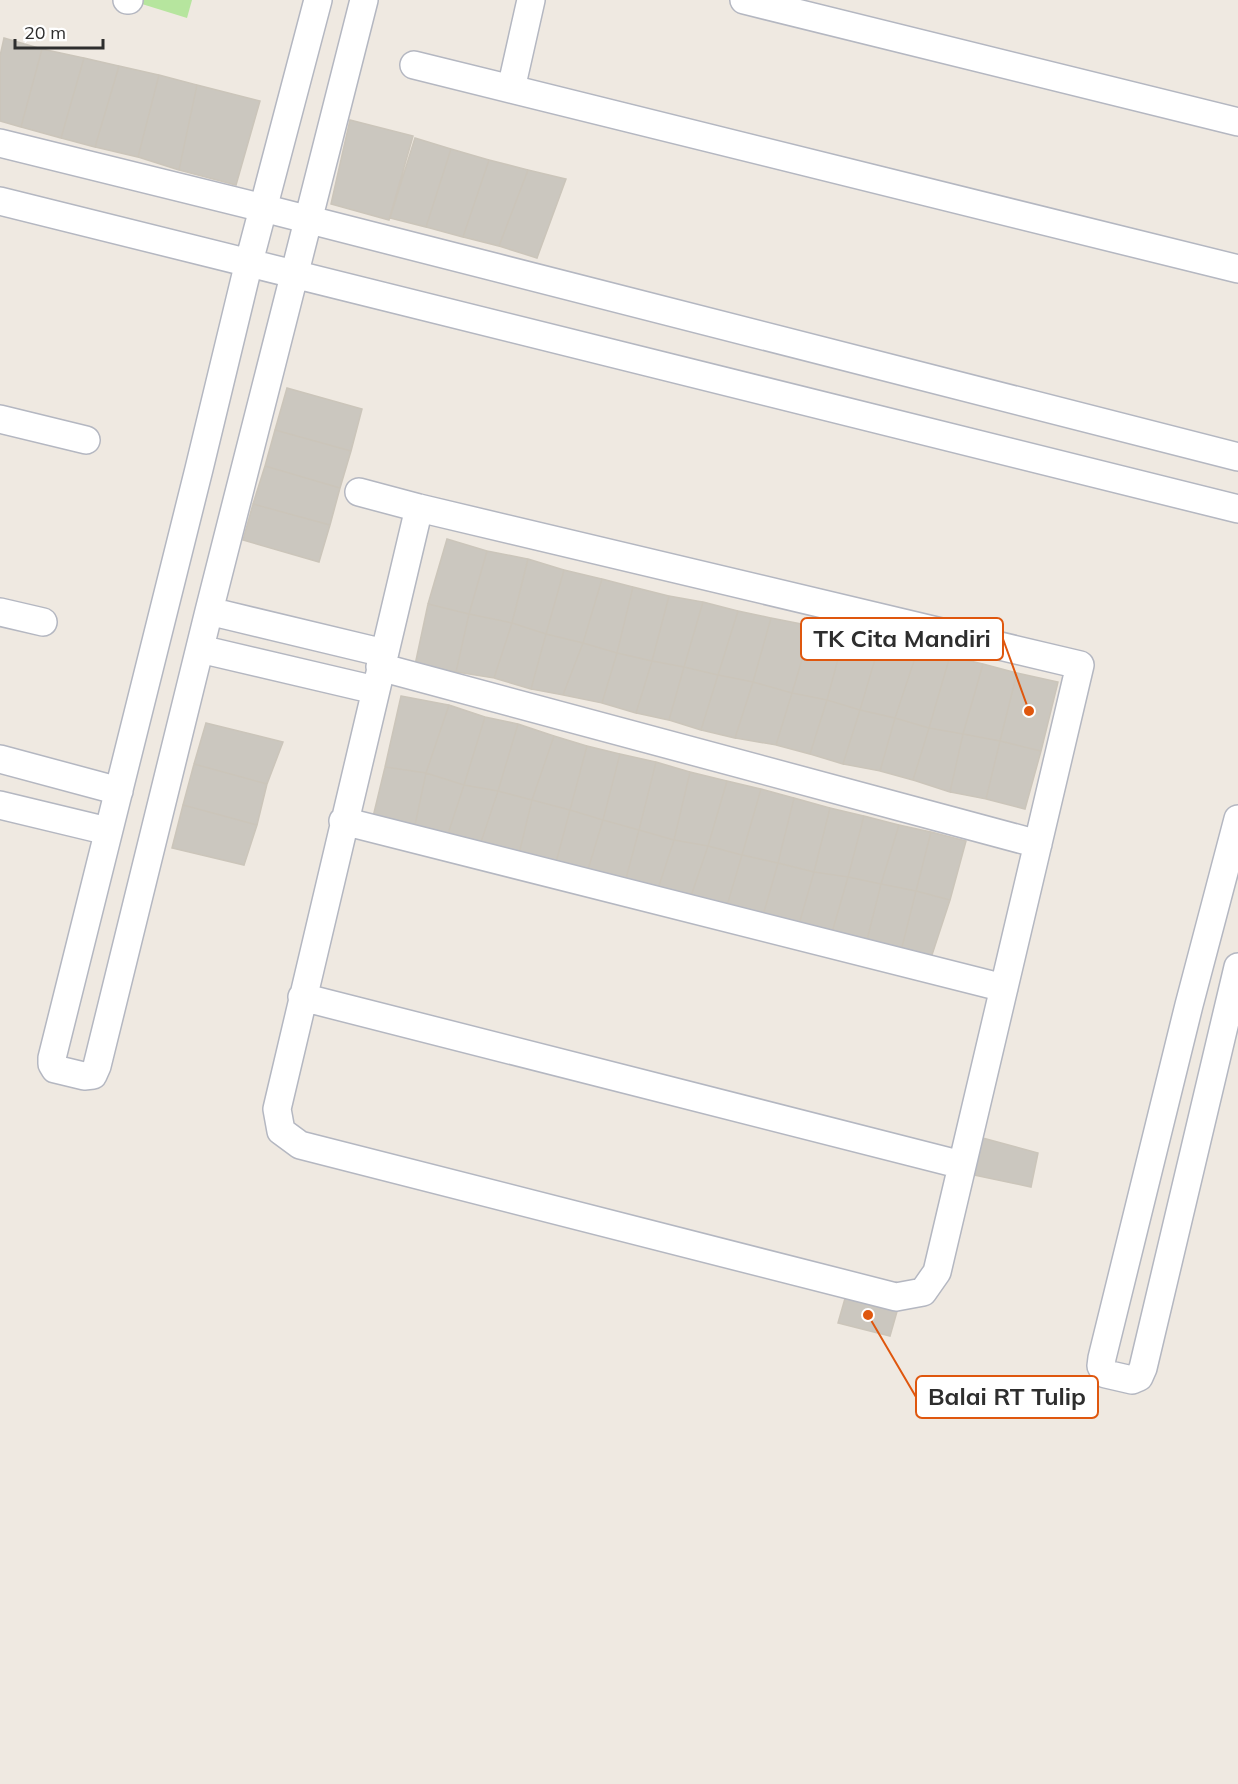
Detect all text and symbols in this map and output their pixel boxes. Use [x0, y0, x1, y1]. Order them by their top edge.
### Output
scale bar [15, 12, 104, 50]
text: 20 m [24, 21, 66, 44]
callout: TK Cita Mandiri [801, 618, 1003, 660]
text: TK Cita Mandiri [813, 623, 991, 653]
callout: Balai RT Tulip [916, 1376, 1098, 1418]
text: Balai RT Tulip [928, 1381, 1086, 1411]

